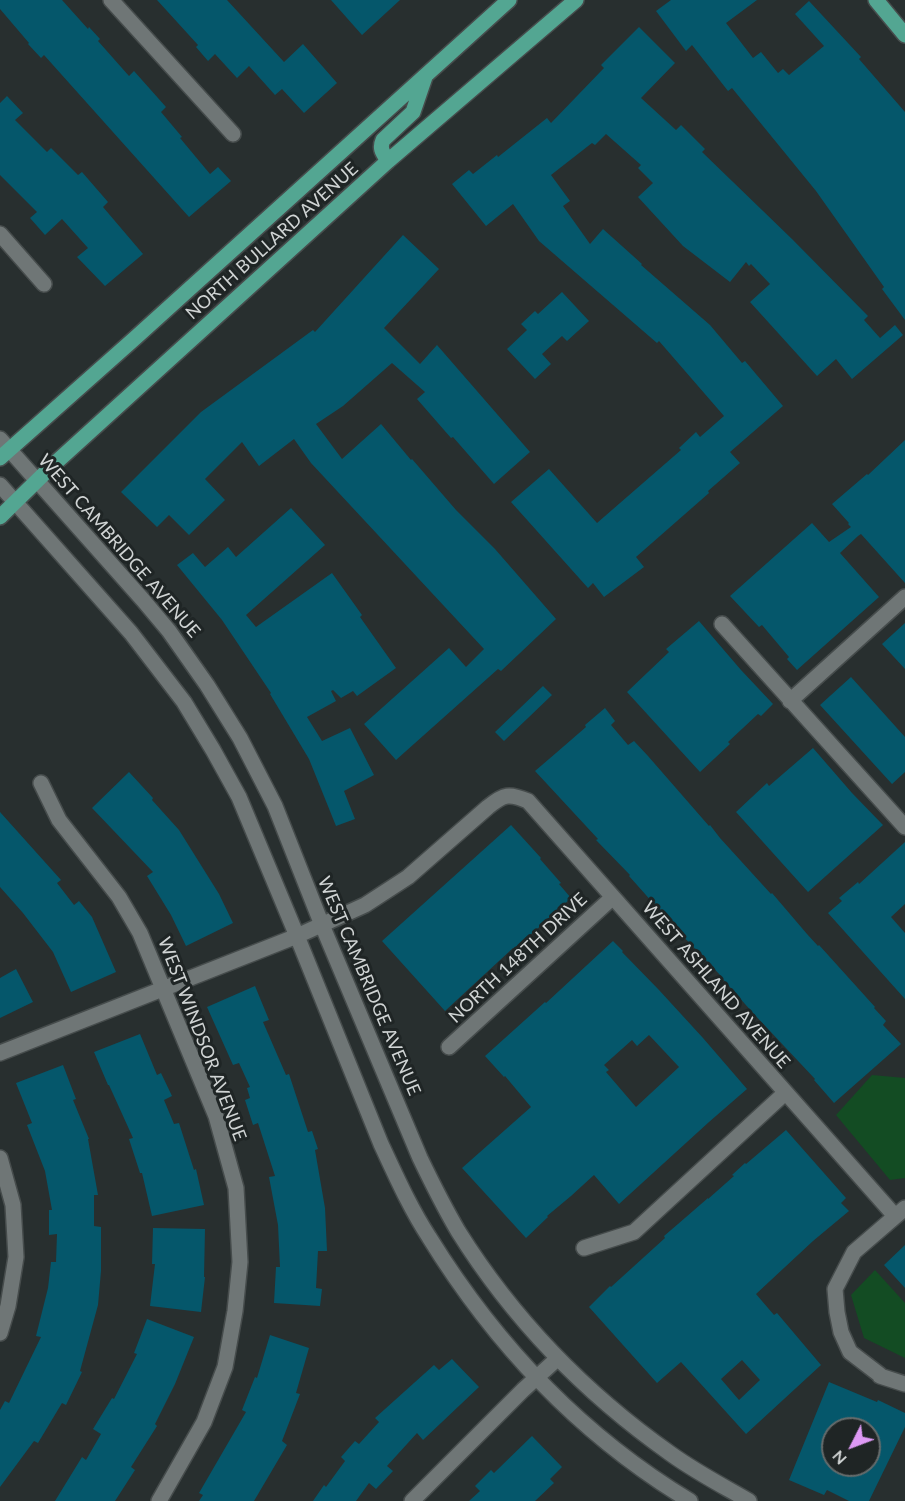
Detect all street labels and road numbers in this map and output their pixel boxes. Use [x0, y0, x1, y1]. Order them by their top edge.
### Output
street label: NORTH BULLARD AVENUE [181, 158, 363, 324]
street label: WEST CAMBRIDGE AVENUE [33, 450, 205, 642]
street label: WEST CAMBRIDGE AVENUE [313, 873, 425, 1099]
street label: NORTH 148TH DRIVE [444, 888, 592, 1028]
street label: WEST ASHLAND AVENUE [638, 897, 794, 1073]
street label: WEST WINDSOR AVENUE [153, 934, 251, 1144]

